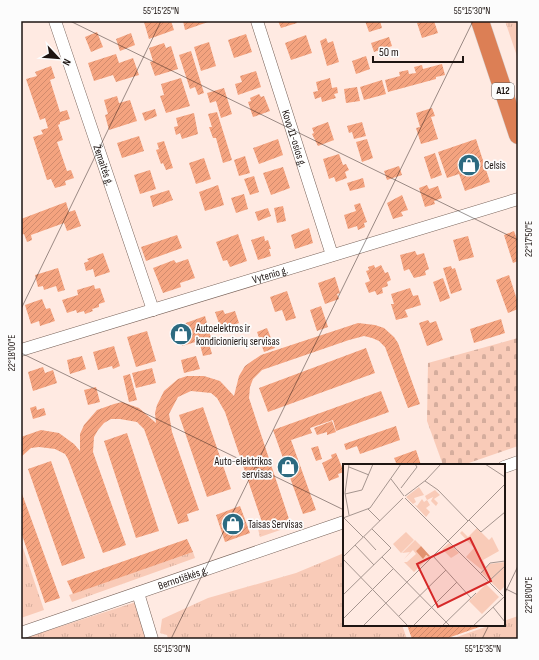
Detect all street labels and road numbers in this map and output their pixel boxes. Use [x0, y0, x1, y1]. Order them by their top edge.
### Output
road number: A12 [492, 83, 514, 99]
street label: Kovo 11-osios g. [279, 108, 310, 168]
street label: Žemaitės g. [91, 143, 117, 187]
street label: Vytenio g. [250, 263, 289, 286]
street label: Bernotiškės g. [156, 563, 209, 592]

